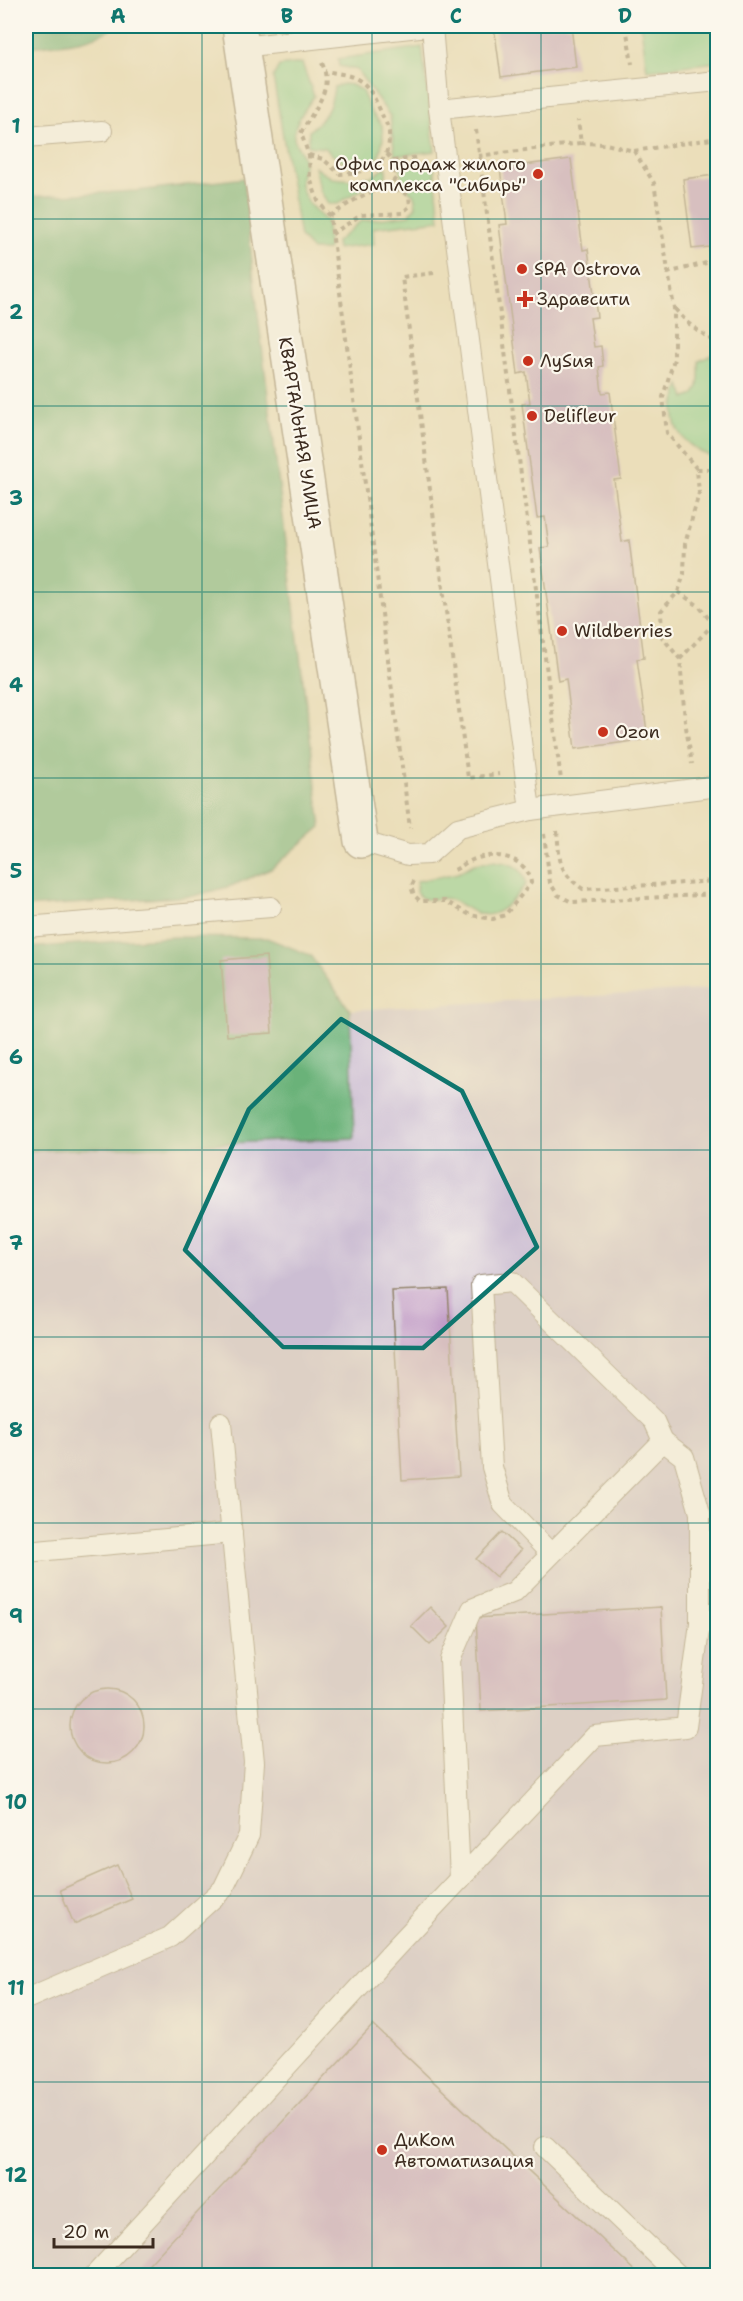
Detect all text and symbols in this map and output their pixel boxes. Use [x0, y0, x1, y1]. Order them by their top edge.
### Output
text: A [110, 3, 126, 29]
text: B [281, 3, 293, 29]
text: C [450, 3, 462, 29]
text: D [618, 3, 632, 29]
text: 1 [11, 113, 21, 139]
place label: Офис продаж жилого комплекса "Сибирь" [335, 152, 526, 197]
marker: Офис продаж жилого комплекса "Сибирь" [531, 167, 545, 181]
place label: SPA Ostrova [534, 257, 640, 281]
marker: SPA Ostrova [515, 262, 529, 276]
place label: Здравсити [537, 287, 630, 311]
marker: Здравсити [518, 292, 532, 306]
text: 2 [9, 299, 23, 325]
street label: КВАРТАЛЬНАЯ УЛИЦА [273, 335, 327, 531]
place label: ЛуSия [540, 349, 594, 373]
marker: ЛуSия [521, 354, 535, 368]
place label: Delifleur [544, 404, 617, 428]
marker: Delifleur [525, 409, 539, 423]
text: 3 [9, 485, 23, 511]
place label: Wildberries [574, 619, 673, 643]
marker: Wildberries [555, 624, 569, 638]
text: 4 [9, 672, 23, 698]
place label: Ozon [615, 720, 660, 744]
marker: Ozon [596, 725, 610, 739]
text: 5 [10, 858, 22, 884]
text: 6 [9, 1044, 23, 1070]
text: 7 [9, 1230, 23, 1256]
text: 8 [9, 1417, 23, 1443]
text: 9 [9, 1603, 23, 1629]
text: 10 [5, 1789, 27, 1815]
text: 11 [7, 1975, 25, 2001]
place label: ДиКом Автоматизация [394, 2128, 534, 2173]
marker: ДиКом Автоматизация [375, 2143, 389, 2157]
text: 12 [5, 2162, 27, 2188]
scale bar [54, 2211, 153, 2249]
text: 20 m [63, 2220, 109, 2244]

